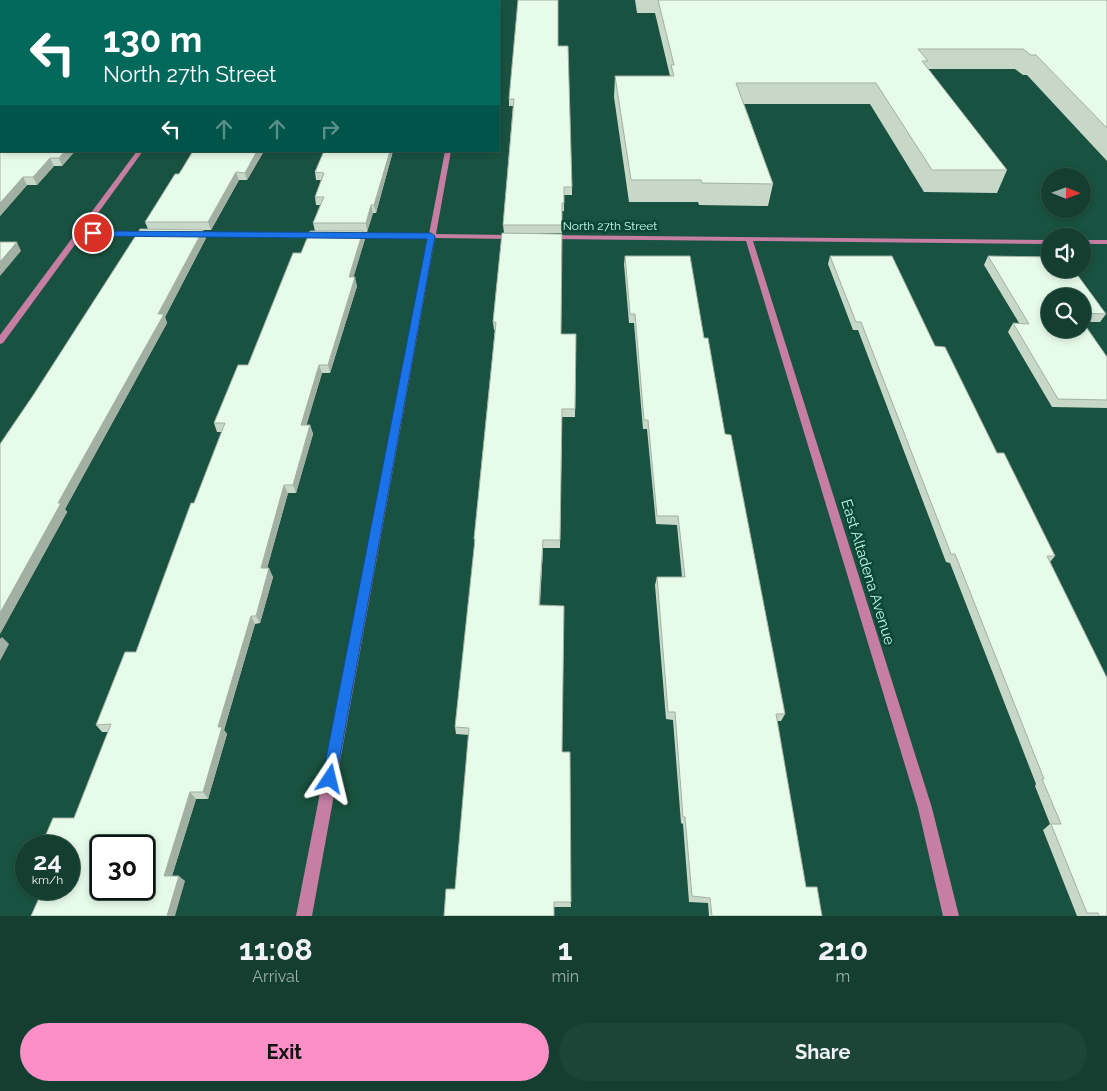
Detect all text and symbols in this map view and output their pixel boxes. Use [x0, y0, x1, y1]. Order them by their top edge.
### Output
text: 130 m [103, 19, 202, 60]
icon: left [20, 20, 85, 85]
text: North 27th Street [103, 61, 276, 87]
icon: left [157, 115, 185, 143]
icon: ahead [210, 115, 238, 143]
icon: ahead [263, 115, 291, 143]
icon: right [316, 115, 344, 143]
north arrow [1041, 168, 1091, 218]
map controls [1041, 168, 1091, 338]
pin [72, 212, 114, 254]
icon: arrive [79, 219, 107, 247]
street label: North 27th Street [563, 219, 657, 233]
button: sound [1041, 228, 1091, 278]
button: search [1041, 288, 1091, 338]
street label: East Altadena Avenue [837, 497, 899, 647]
position arrow [303, 752, 355, 804]
speed limit sign: 30 [90, 835, 155, 900]
text: 24 [33, 846, 62, 876]
text: km/h [32, 873, 63, 887]
text: 11:08 [239, 932, 313, 967]
text: 1 [558, 932, 573, 967]
text: 210 [818, 932, 868, 967]
text: Arrival [252, 967, 299, 986]
text: min [551, 967, 579, 986]
text: m [836, 967, 850, 986]
button: Exit [20, 1023, 549, 1081]
button: Share [559, 1023, 1087, 1081]

